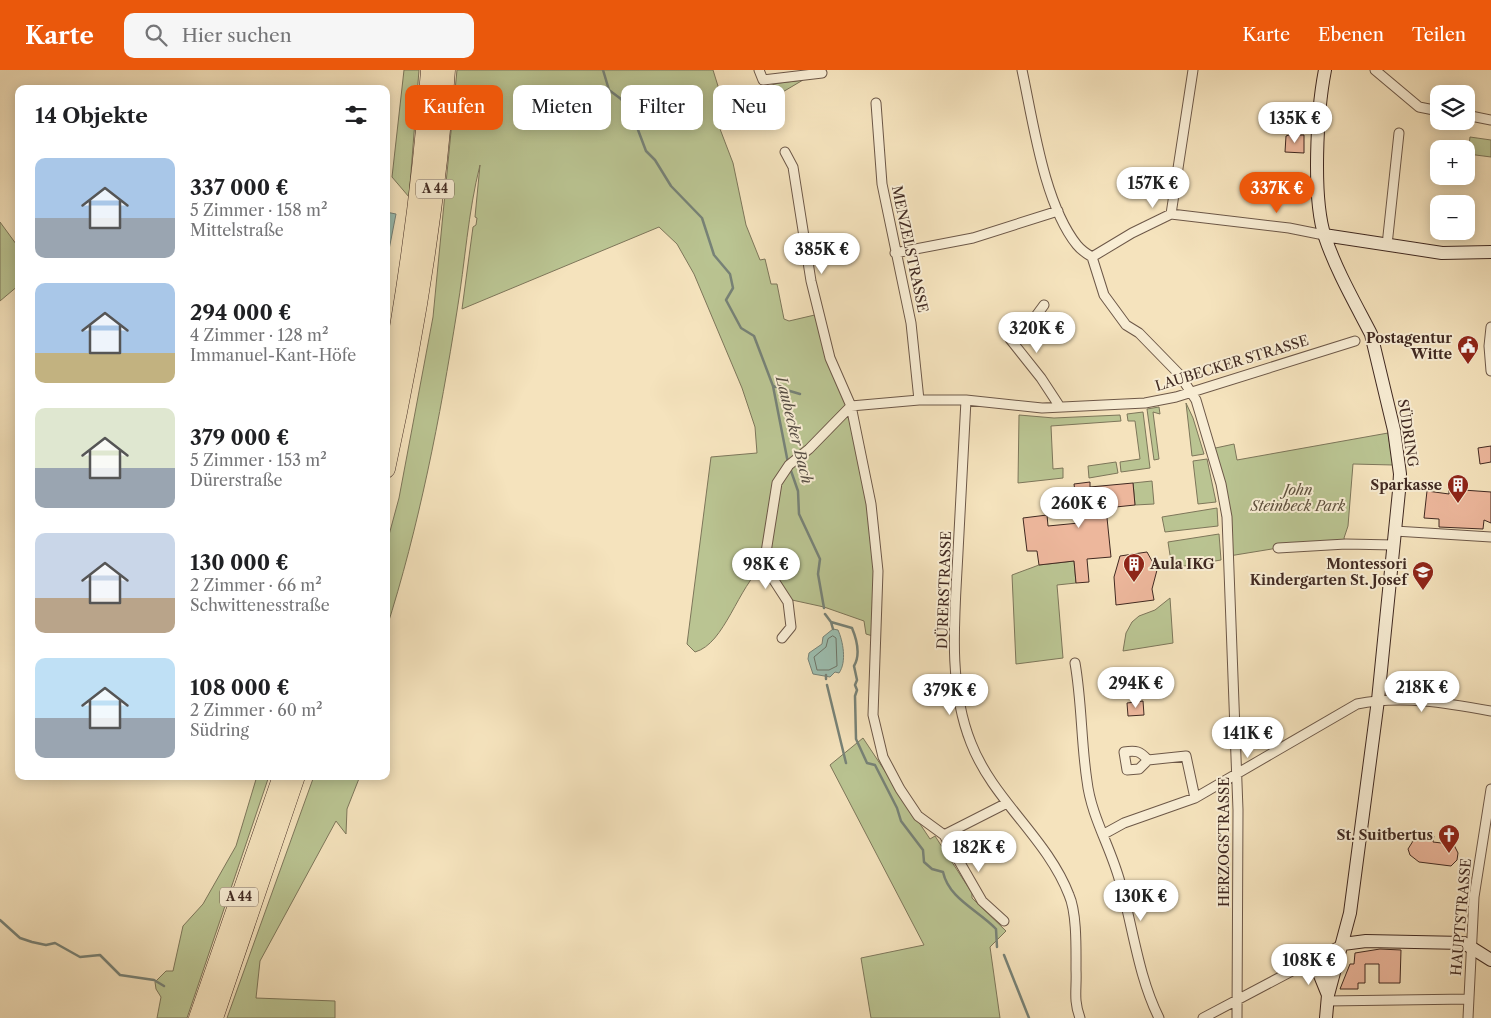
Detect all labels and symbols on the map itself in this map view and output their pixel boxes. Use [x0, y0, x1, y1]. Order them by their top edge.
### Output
pin: 135K € [1254, 102, 1336, 144]
pin: 157K € [1112, 166, 1194, 209]
pin: 337K € [1236, 172, 1318, 214]
road number: A 44 [416, 180, 454, 198]
street label: MENZELSTRASSE [888, 184, 932, 314]
pin: 385K € [781, 232, 863, 275]
pin: 320K € [996, 312, 1078, 354]
place label: Postagentur Witte [1366, 329, 1452, 363]
street label: LAUBECKER STRASSE [1153, 331, 1311, 395]
public building icon: Postagentur Witte [1456, 334, 1480, 365]
water label: Laubecker Bach [772, 373, 817, 486]
street label: SÜDRING [1394, 398, 1422, 468]
building icon: Sparkasse [1446, 473, 1470, 504]
place label: Sparkasse [1370, 476, 1442, 494]
park label: John Steinbeck Park [1250, 481, 1346, 515]
pin: 260K € [1038, 486, 1120, 529]
street label: DÜRERSTRASSE [933, 531, 955, 649]
pin: 98K € [731, 548, 801, 590]
building icon: Aula IKG [1122, 552, 1146, 583]
place label: Aula IKG [1149, 555, 1215, 573]
place label: Montessori Kindergarten St. Josef [1250, 555, 1409, 589]
school or university icon: Montessori Kindergarten St. Josef [1411, 560, 1435, 591]
pin: 294K € [1095, 666, 1177, 709]
pin: 218K € [1381, 670, 1463, 713]
pin: 379K € [909, 674, 991, 716]
pin: 141K € [1207, 716, 1289, 759]
street label: HERZOGSTRASSE [1215, 777, 1233, 907]
church icon: St. Suitbertus [1437, 823, 1461, 854]
place label: St. Suitbertus [1336, 826, 1433, 844]
pin: 182K € [938, 830, 1020, 873]
street label: HAUPTSTRASSE [1447, 857, 1475, 977]
pin: 130K € [1100, 880, 1182, 922]
road number: A 44 [220, 888, 258, 906]
pin: 108K € [1268, 944, 1350, 986]

